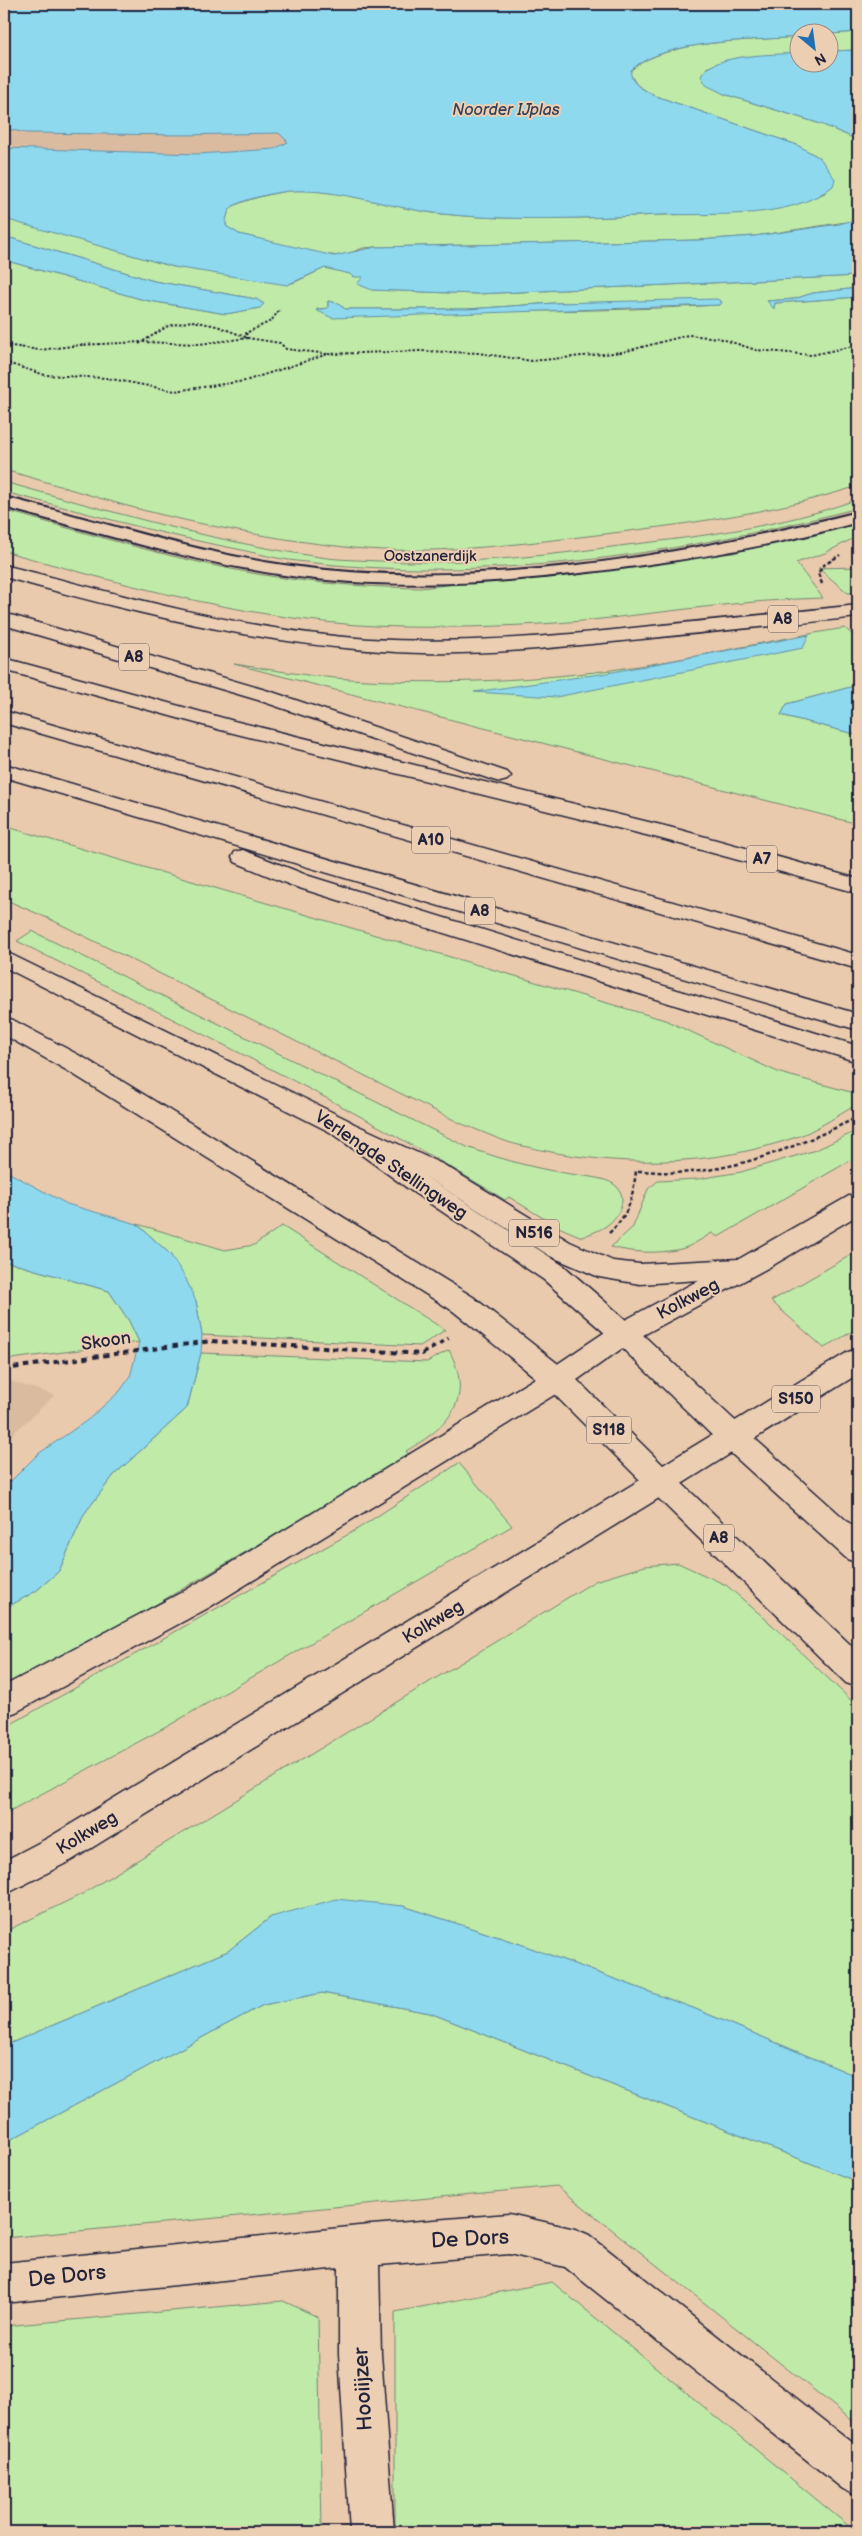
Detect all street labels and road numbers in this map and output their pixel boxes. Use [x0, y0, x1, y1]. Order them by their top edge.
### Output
street label: Oostzanerdijk [384, 547, 477, 566]
road number: A8 [768, 606, 798, 632]
road number: A8 [119, 644, 149, 670]
road number: A10 [412, 826, 450, 854]
road number: A7 [747, 846, 777, 872]
road number: A8 [465, 898, 495, 924]
street label: Verlengde Stellingweg [311, 1106, 471, 1224]
road number: N516 [509, 1220, 559, 1246]
street label: Kolkweg [653, 1274, 723, 1324]
street label: Skoon [80, 1327, 132, 1355]
road number: S150 [772, 1386, 820, 1412]
road number: S118 [586, 1416, 632, 1444]
road number: A8 [704, 1525, 734, 1552]
street label: Kolkweg [399, 1596, 467, 1648]
street label: Kolkweg [53, 1807, 121, 1859]
street label: De Dors [430, 2224, 510, 2254]
street label: De Dors [27, 2259, 107, 2293]
street label: Hooiijzer [348, 2346, 378, 2431]

